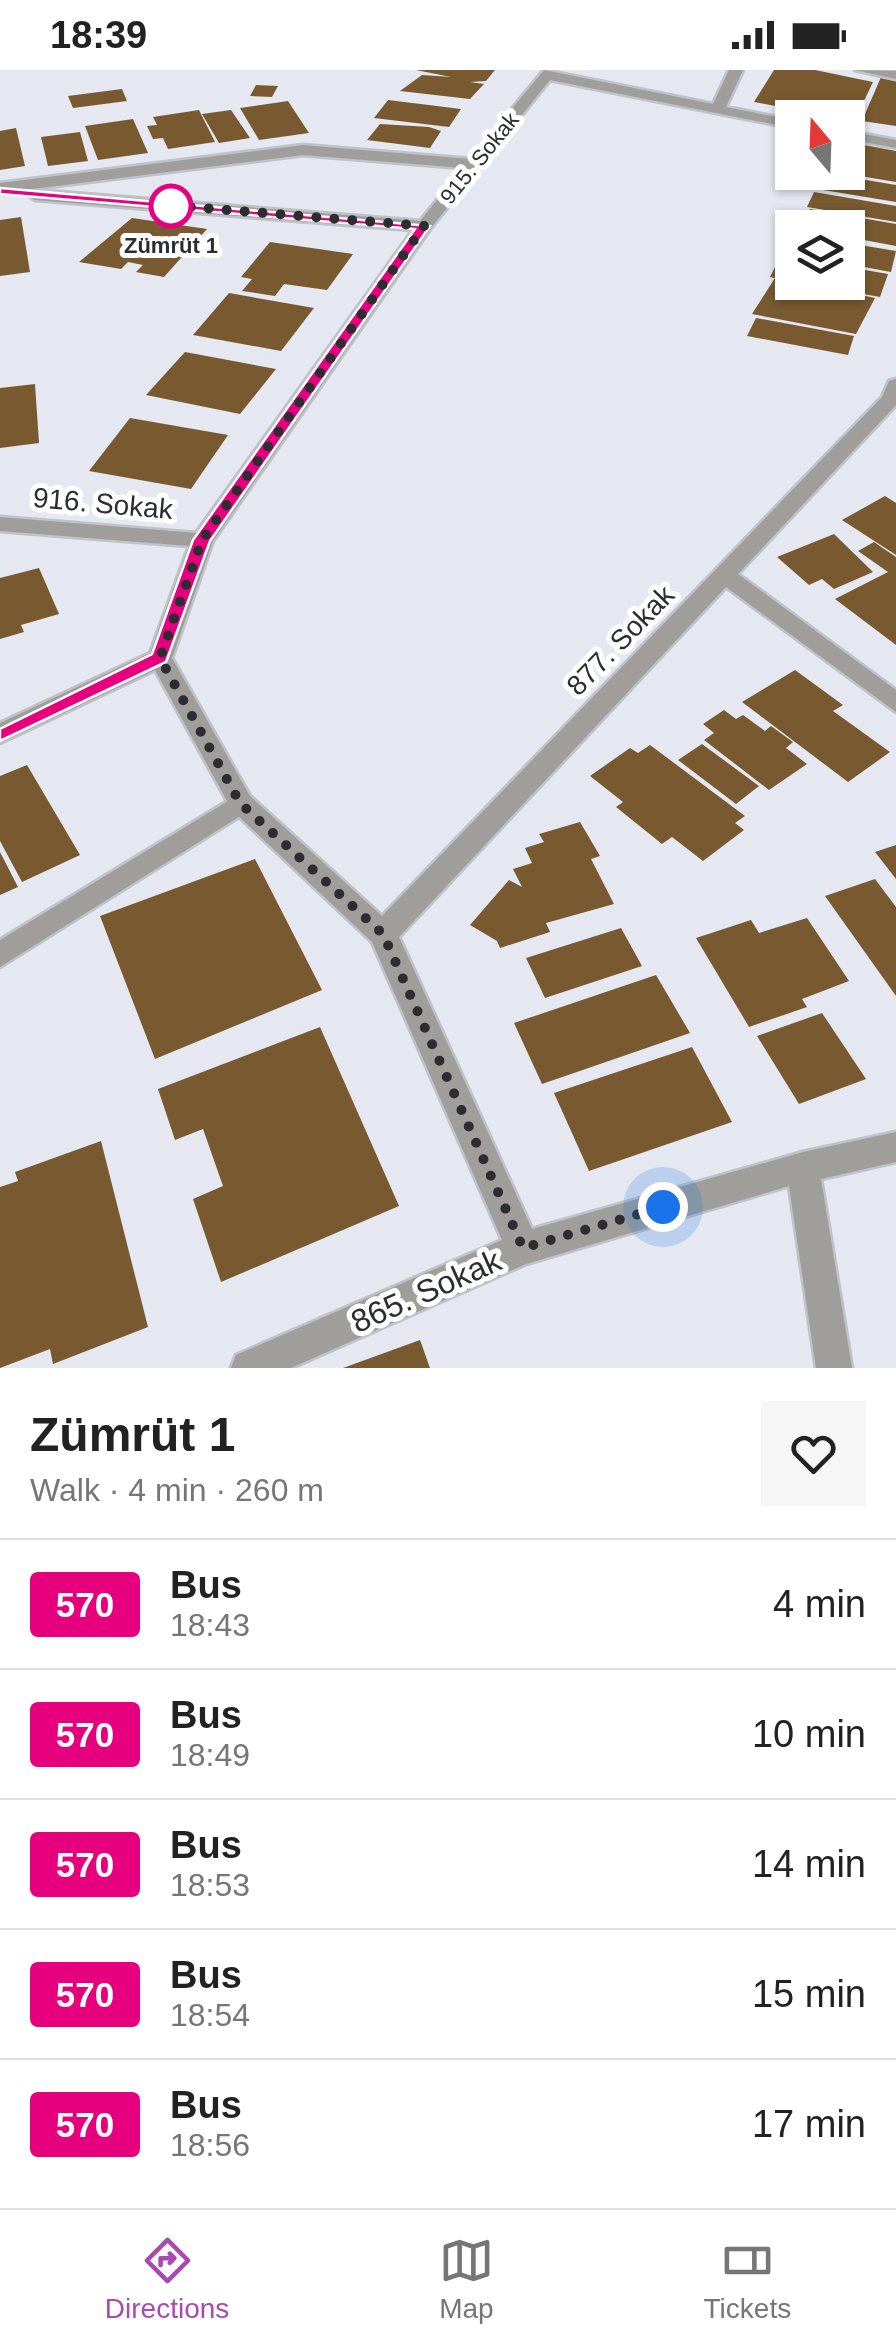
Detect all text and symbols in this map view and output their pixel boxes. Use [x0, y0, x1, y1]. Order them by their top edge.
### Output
text: 18:39 [50, 14, 147, 56]
north arrow [775, 100, 865, 190]
map controls [775, 100, 865, 300]
street label: 915. Sokak [435, 107, 524, 209]
marker: Zümrüt 1 [150, 185, 192, 227]
button: layers [775, 210, 865, 300]
place label: Zümrüt 1 [124, 233, 218, 258]
street label: 916. Sokak [32, 482, 175, 525]
street label: 877. Sokak [561, 578, 681, 702]
your location [638, 1182, 688, 1232]
street label: 865. Sokak [346, 1242, 507, 1340]
button: heart [761, 1401, 866, 1506]
text: Zümrüt 1 [30, 1408, 235, 1461]
text: Walk · 4 min · 260 m [30, 1472, 324, 1508]
text: Bus [170, 1564, 242, 1606]
text: 4 min [773, 1583, 866, 1625]
text: 570 [56, 1585, 114, 1624]
text: 18:43 [170, 1607, 250, 1643]
text: Bus [170, 1694, 242, 1736]
text: 10 min [752, 1713, 866, 1755]
text: 570 [56, 1715, 114, 1754]
text: 18:49 [170, 1737, 250, 1773]
text: Bus [170, 1824, 242, 1866]
text: 14 min [752, 1843, 866, 1885]
text: 570 [56, 1845, 114, 1884]
text: 18:53 [170, 1867, 250, 1903]
text: Bus [170, 1954, 242, 1996]
text: 15 min [752, 1973, 866, 2015]
text: 570 [56, 1975, 114, 2014]
text: 18:54 [170, 1997, 250, 2033]
text: Bus [170, 2084, 242, 2126]
text: 17 min [752, 2103, 866, 2145]
text: 570 [56, 2105, 114, 2144]
text: 18:56 [170, 2127, 250, 2163]
tab: Directions [105, 2233, 229, 2325]
tab: Map [439, 2233, 494, 2325]
tab: Tickets [704, 2233, 791, 2325]

